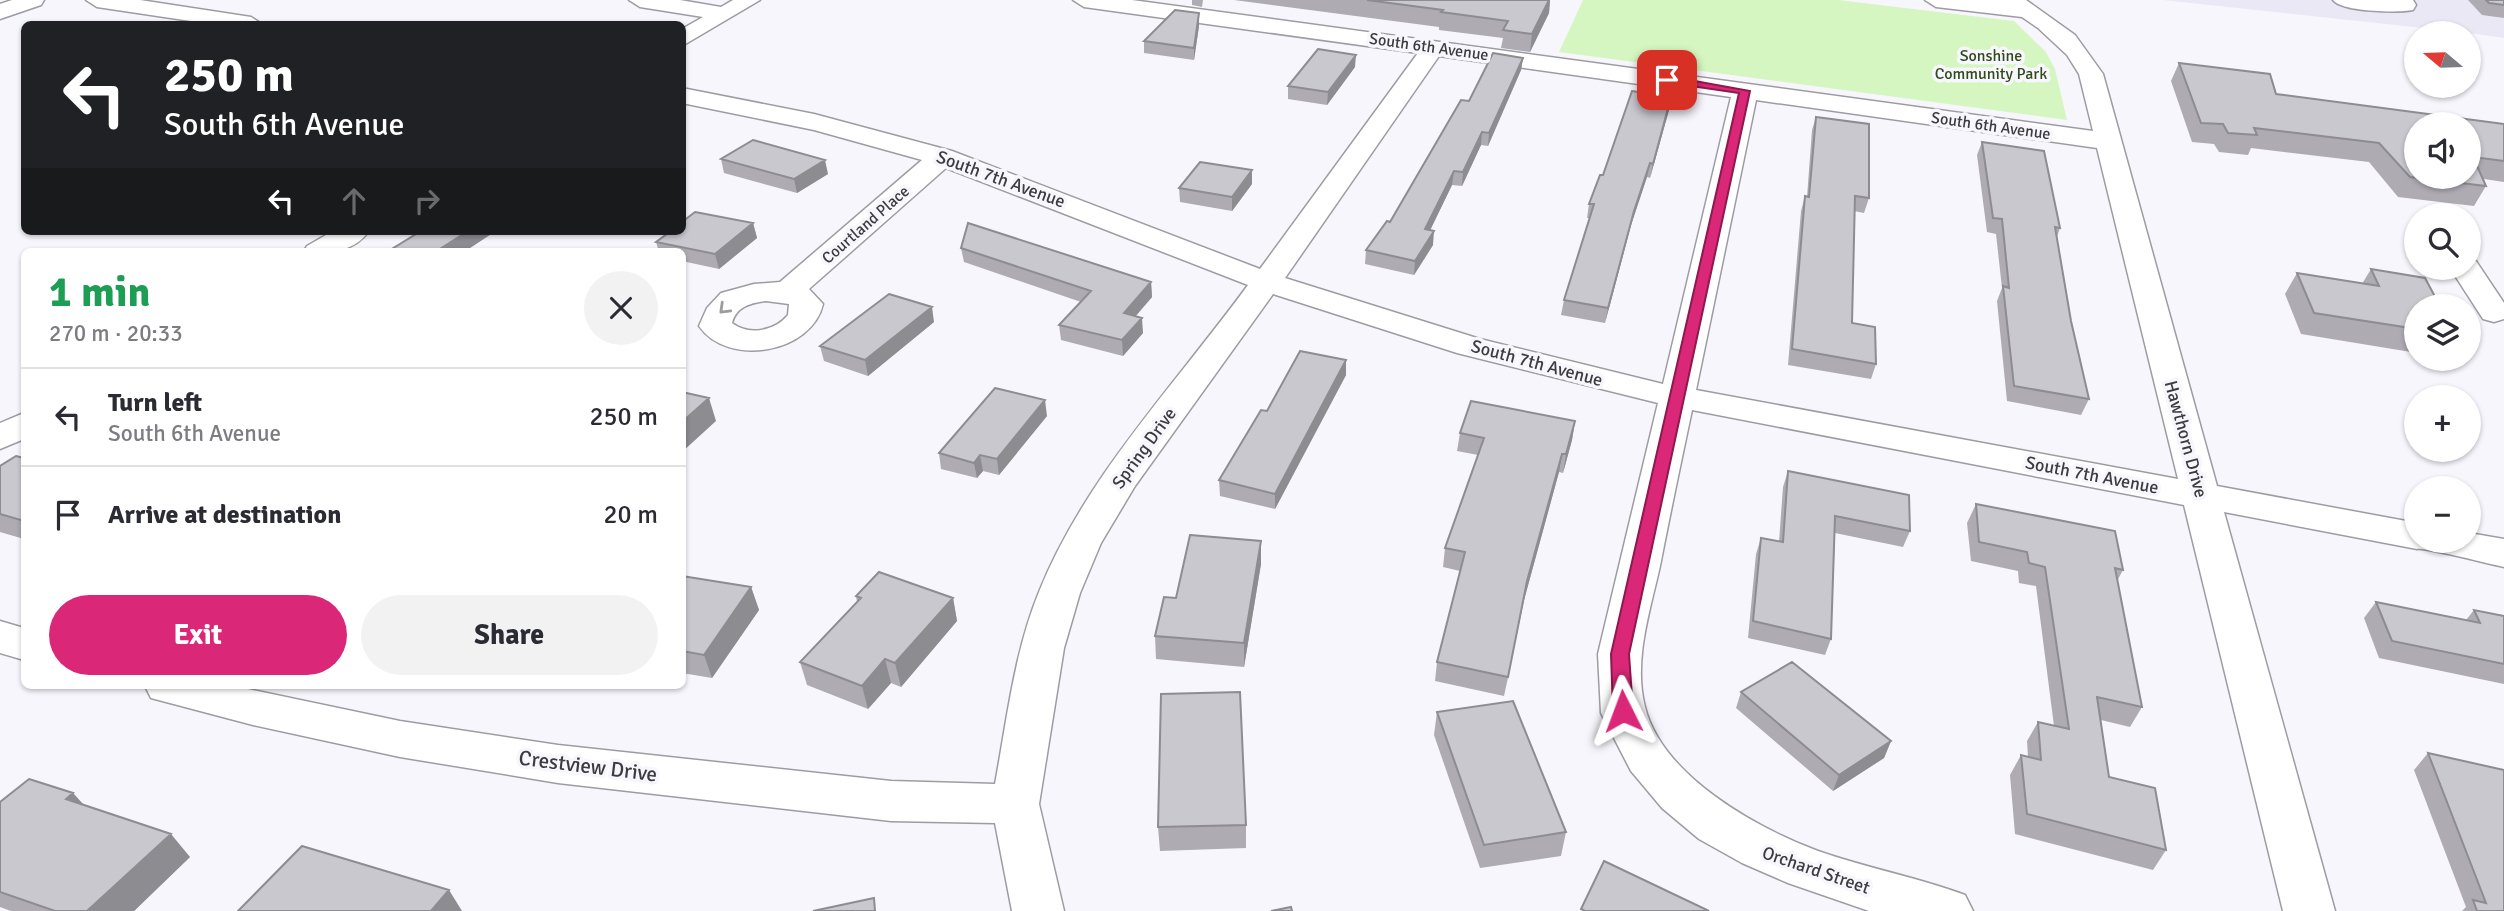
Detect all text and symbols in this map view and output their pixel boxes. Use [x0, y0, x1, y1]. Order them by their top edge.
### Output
north arrow [2404, 21, 2482, 98]
map controls [2404, 21, 2481, 553]
street label: South 6th Avenue [1368, 29, 1490, 65]
text: 250 m [164, 45, 294, 105]
park label: Sonshine Community Park [1935, 46, 2047, 84]
icon: left [49, 49, 140, 140]
pin [1637, 50, 1697, 110]
icon: arrive [1648, 61, 1686, 99]
text: South 6th Avenue [164, 105, 405, 144]
street label: South 6th Avenue [1930, 108, 2052, 144]
button: sound [2404, 112, 2481, 189]
street label: South 7th Avenue [934, 146, 1068, 212]
street label: Courtland Place [818, 181, 913, 268]
icon: left [262, 182, 300, 220]
icon: ahead [335, 182, 373, 220]
icon: right [408, 182, 446, 220]
button: search [2404, 203, 2481, 280]
text: 1 min [49, 267, 150, 318]
button: close [584, 271, 658, 345]
button: layers [2404, 294, 2481, 371]
one-way arrow [720, 300, 733, 313]
text: 270 m · 20:33 [49, 319, 183, 348]
street label: South 7th Avenue [1469, 335, 1605, 391]
street label: Hawthorn Drive [2160, 378, 2212, 500]
button: + [2404, 385, 2481, 462]
text: Turn left [108, 387, 202, 419]
icon: left [49, 398, 87, 436]
text: 250 m [589, 401, 658, 433]
street label: Spring Drive [1107, 403, 1181, 493]
text: South 6th Avenue [108, 419, 281, 448]
street label: South 7th Avenue [2023, 451, 2161, 499]
button: − [2404, 476, 2481, 553]
icon: arrive [49, 496, 87, 534]
text: Arrive at destination [108, 499, 341, 531]
text: 20 m [603, 499, 658, 531]
button: Exit [49, 595, 347, 675]
button: Share [361, 595, 658, 675]
position arrow [1586, 674, 1660, 748]
street label: Crestview Drive [517, 745, 659, 787]
street label: Orchard Street [1759, 841, 1873, 899]

